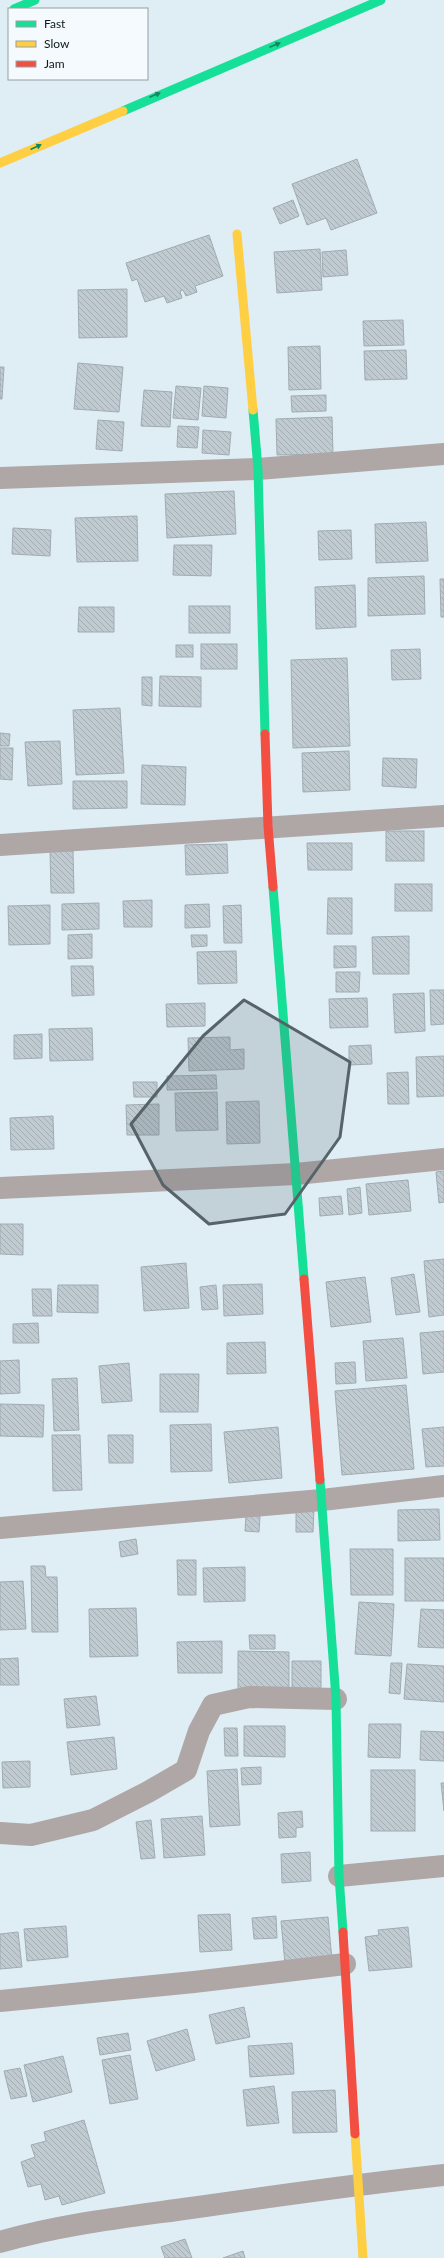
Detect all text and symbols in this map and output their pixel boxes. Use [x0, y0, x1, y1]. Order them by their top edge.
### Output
legend [8, 8, 148, 80]
text: Fast [44, 16, 66, 31]
text: Slow [44, 36, 70, 51]
one-way arrow [269, 42, 280, 48]
text: Jam [44, 56, 65, 71]
one-way arrow [149, 92, 161, 99]
one-way arrow [30, 144, 41, 150]

